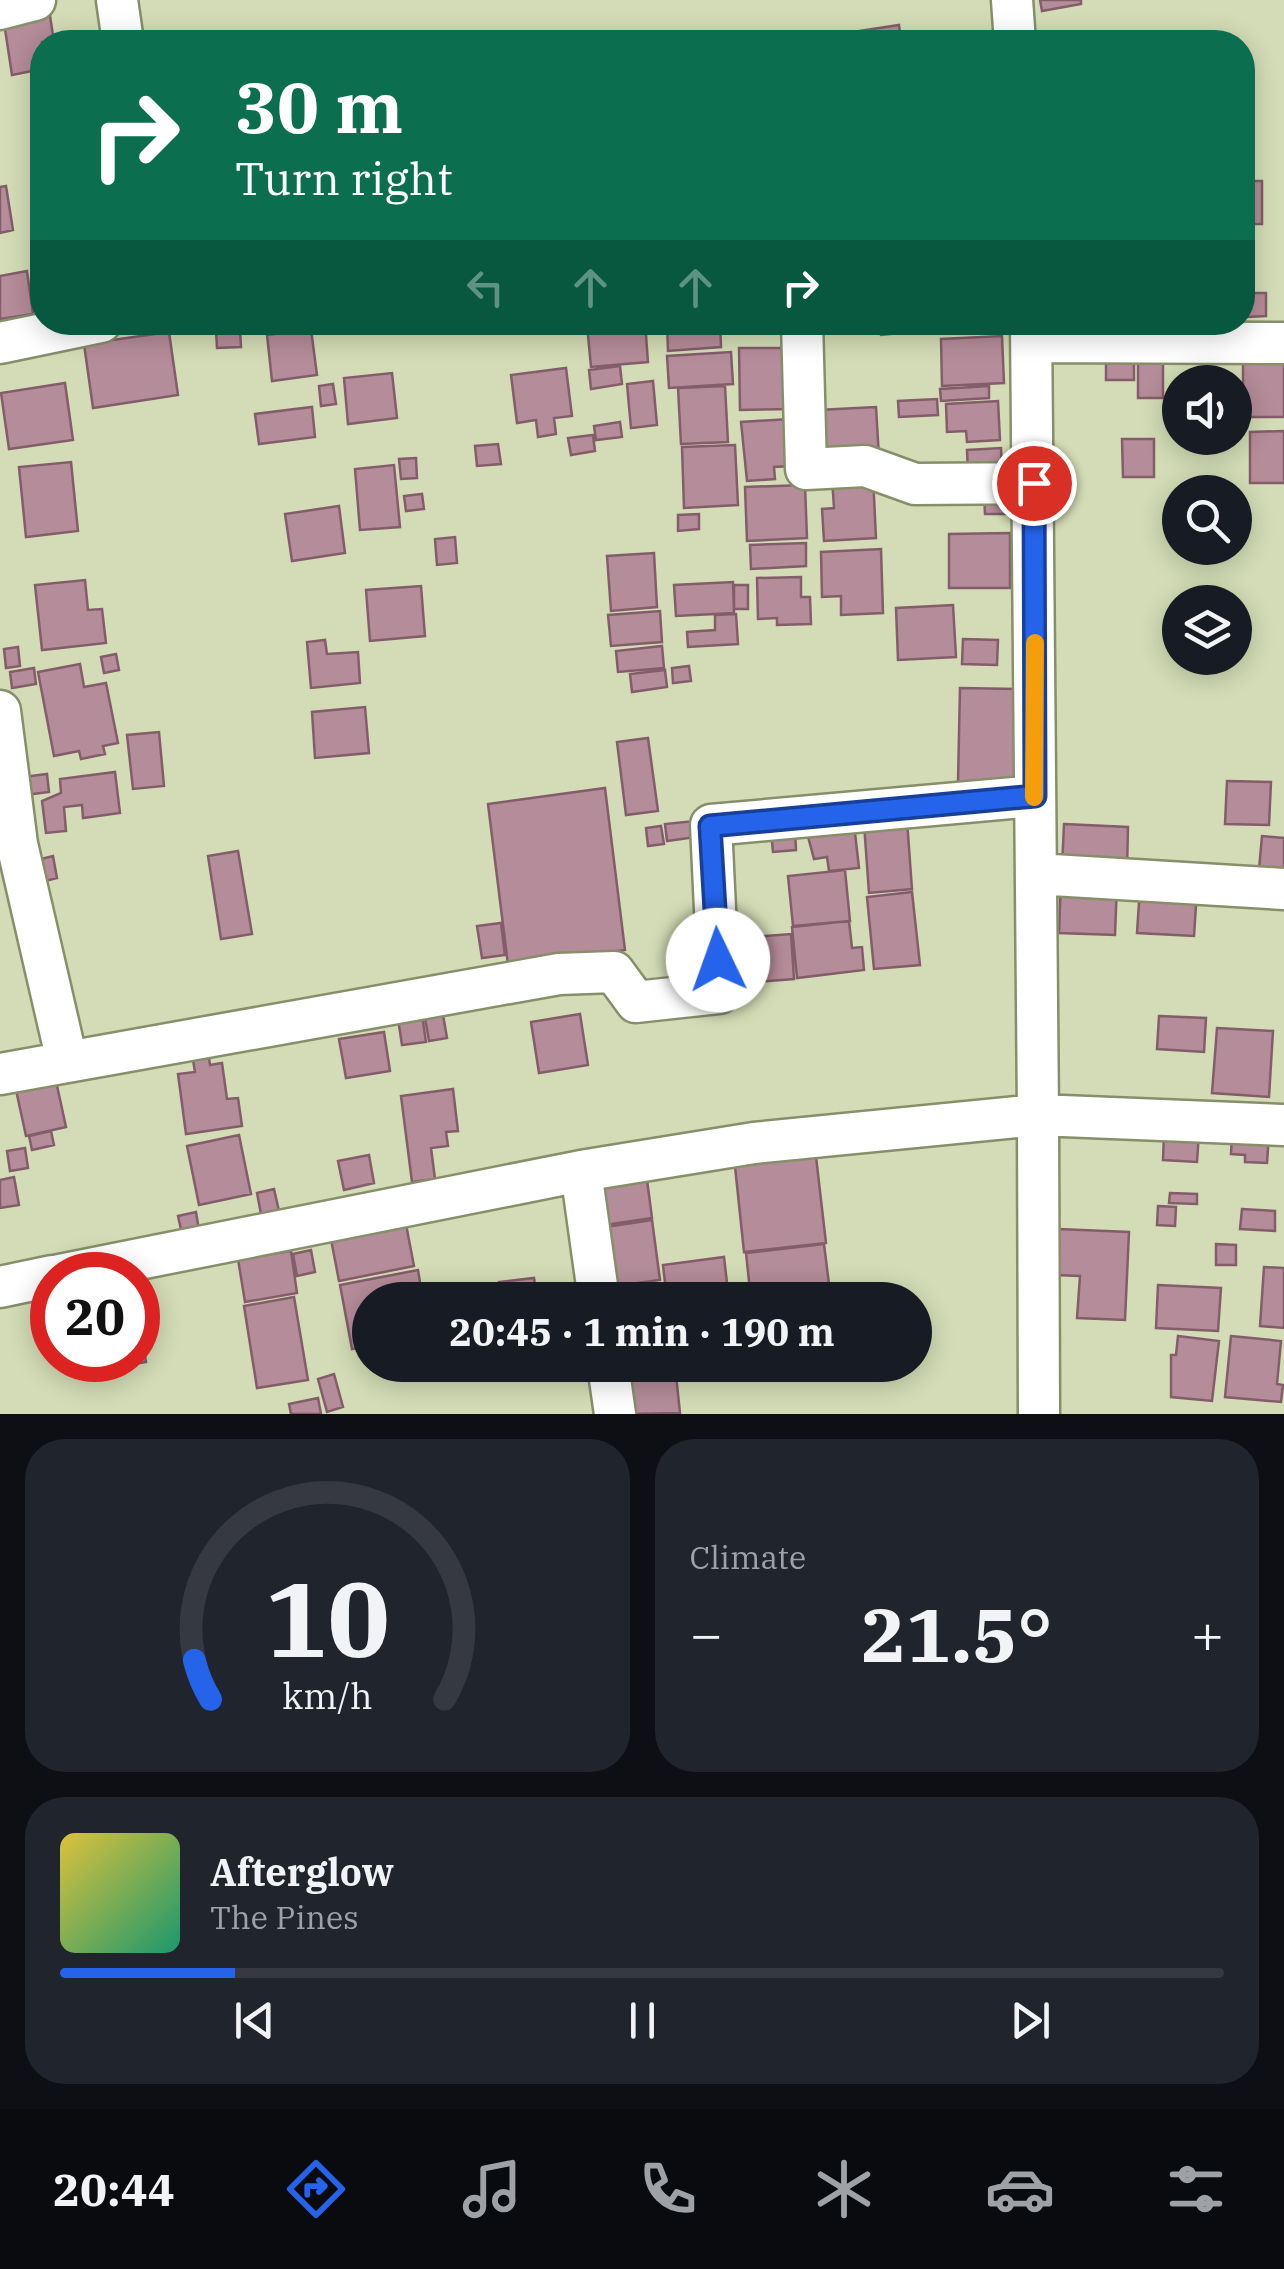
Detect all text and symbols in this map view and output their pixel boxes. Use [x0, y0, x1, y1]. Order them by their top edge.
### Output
text: 30 m [235, 61, 403, 152]
icon: right [70, 70, 200, 200]
text: Turn right [235, 149, 453, 207]
icon: left [458, 260, 513, 315]
icon: ahead [563, 260, 618, 315]
icon: ahead [668, 260, 723, 315]
icon: right [773, 260, 828, 315]
map controls [1162, 365, 1252, 675]
button: sound [1162, 365, 1252, 455]
pin [992, 441, 1077, 526]
icon: arrive [1007, 456, 1062, 511]
button: search [1162, 475, 1252, 565]
button: layers [1162, 585, 1252, 675]
position arrow [666, 908, 770, 1012]
speed limit sign: 20 [30, 1252, 160, 1382]
text: 20:45 · 1 min · 190 m [449, 1307, 835, 1356]
text: Climate [690, 1536, 806, 1578]
text: 10 [265, 1550, 390, 1686]
text: 21.5° [861, 1585, 1052, 1683]
text: − [690, 1598, 723, 1669]
text: + [1191, 1598, 1224, 1669]
text: km/h [282, 1672, 372, 1719]
text: Afterglow [210, 1847, 394, 1896]
text: The Pines [210, 1896, 359, 1938]
icon: previous [227, 1993, 282, 2048]
icon: pause [615, 1993, 670, 2048]
icon: next [1003, 1993, 1058, 2048]
icon: directions [281, 2154, 351, 2224]
icon: music [457, 2154, 527, 2224]
icon: phone [633, 2154, 703, 2224]
icon: climate [809, 2154, 879, 2224]
icon: car [985, 2154, 1055, 2224]
icon: filters [1161, 2154, 1231, 2224]
text: 20:44 [53, 2160, 175, 2218]

